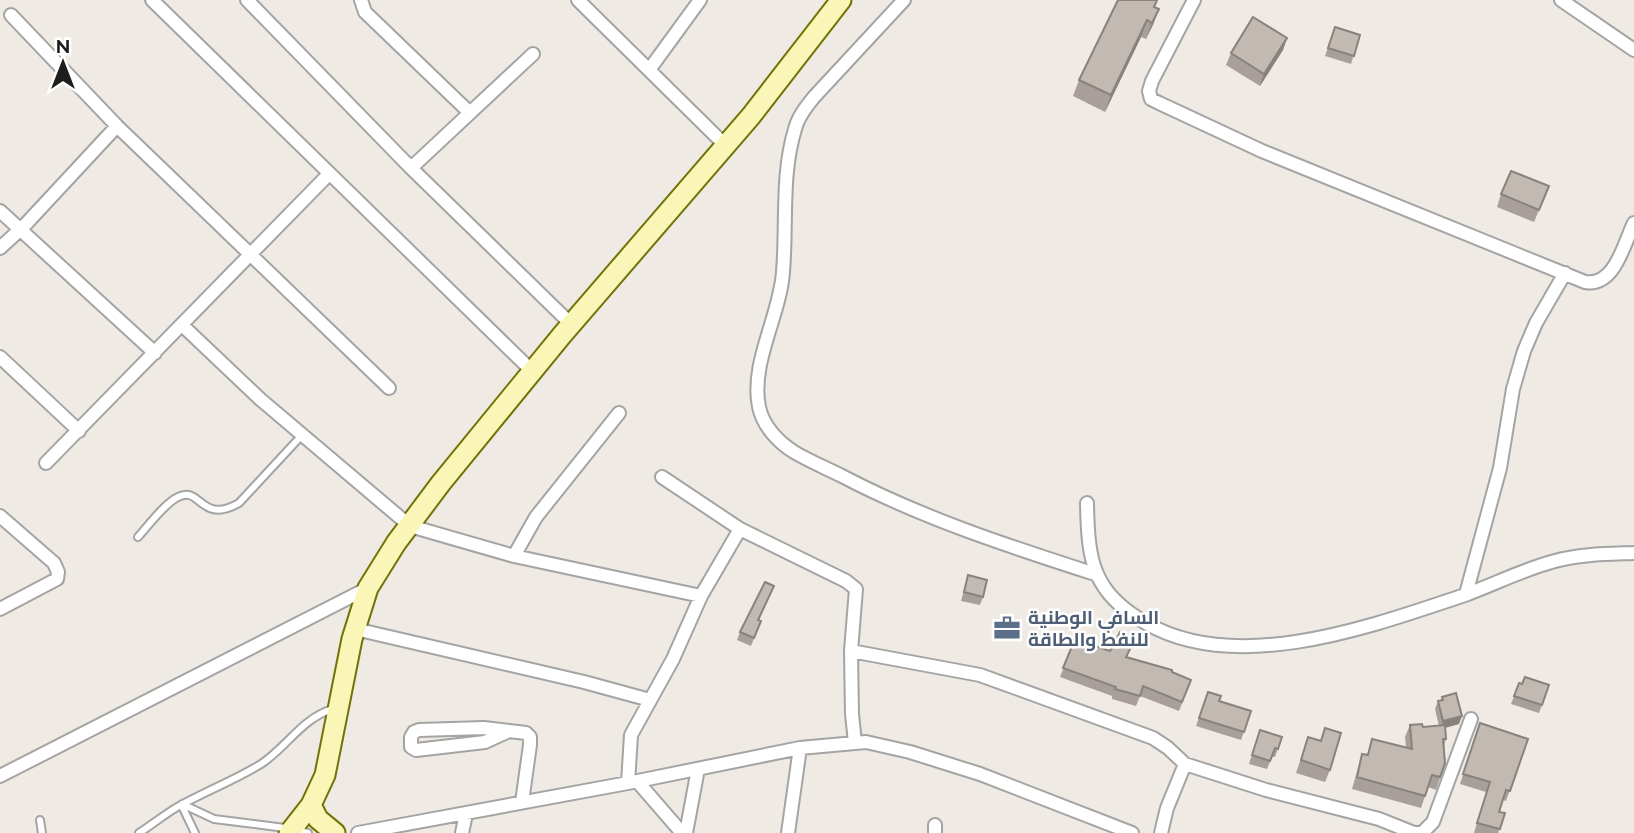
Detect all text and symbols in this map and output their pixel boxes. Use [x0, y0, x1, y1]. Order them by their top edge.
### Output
north arrow [28, 28, 98, 98]
text: N [56, 35, 70, 57]
place label: السافي الوطنية للنفط والطاقة [1028, 606, 1159, 651]
office icon: السافي الوطنية للنفط والطاقة [992, 613, 1022, 643]

